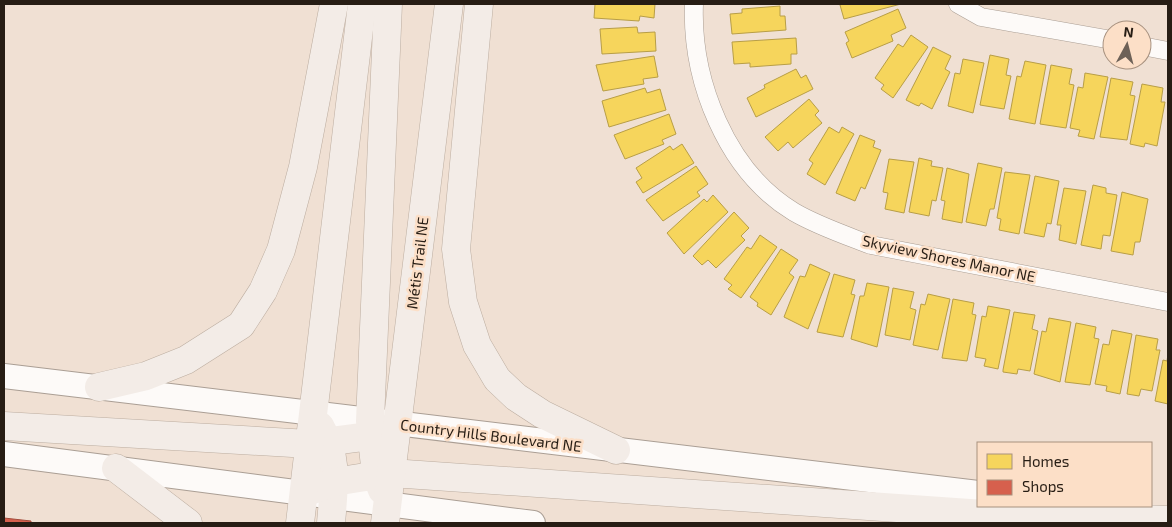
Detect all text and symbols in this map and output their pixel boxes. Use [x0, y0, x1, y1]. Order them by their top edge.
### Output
north arrow [1102, 20, 1152, 70]
text: N [1123, 23, 1135, 41]
street label: Métis Trail NE [402, 216, 432, 310]
street label: Skyview Shores Manor NE [861, 231, 1037, 285]
street label: Country Hills Boulevard NE [399, 415, 583, 455]
legend [977, 442, 1152, 507]
text: Homes [1022, 452, 1069, 470]
text: Shops [1022, 477, 1064, 495]

